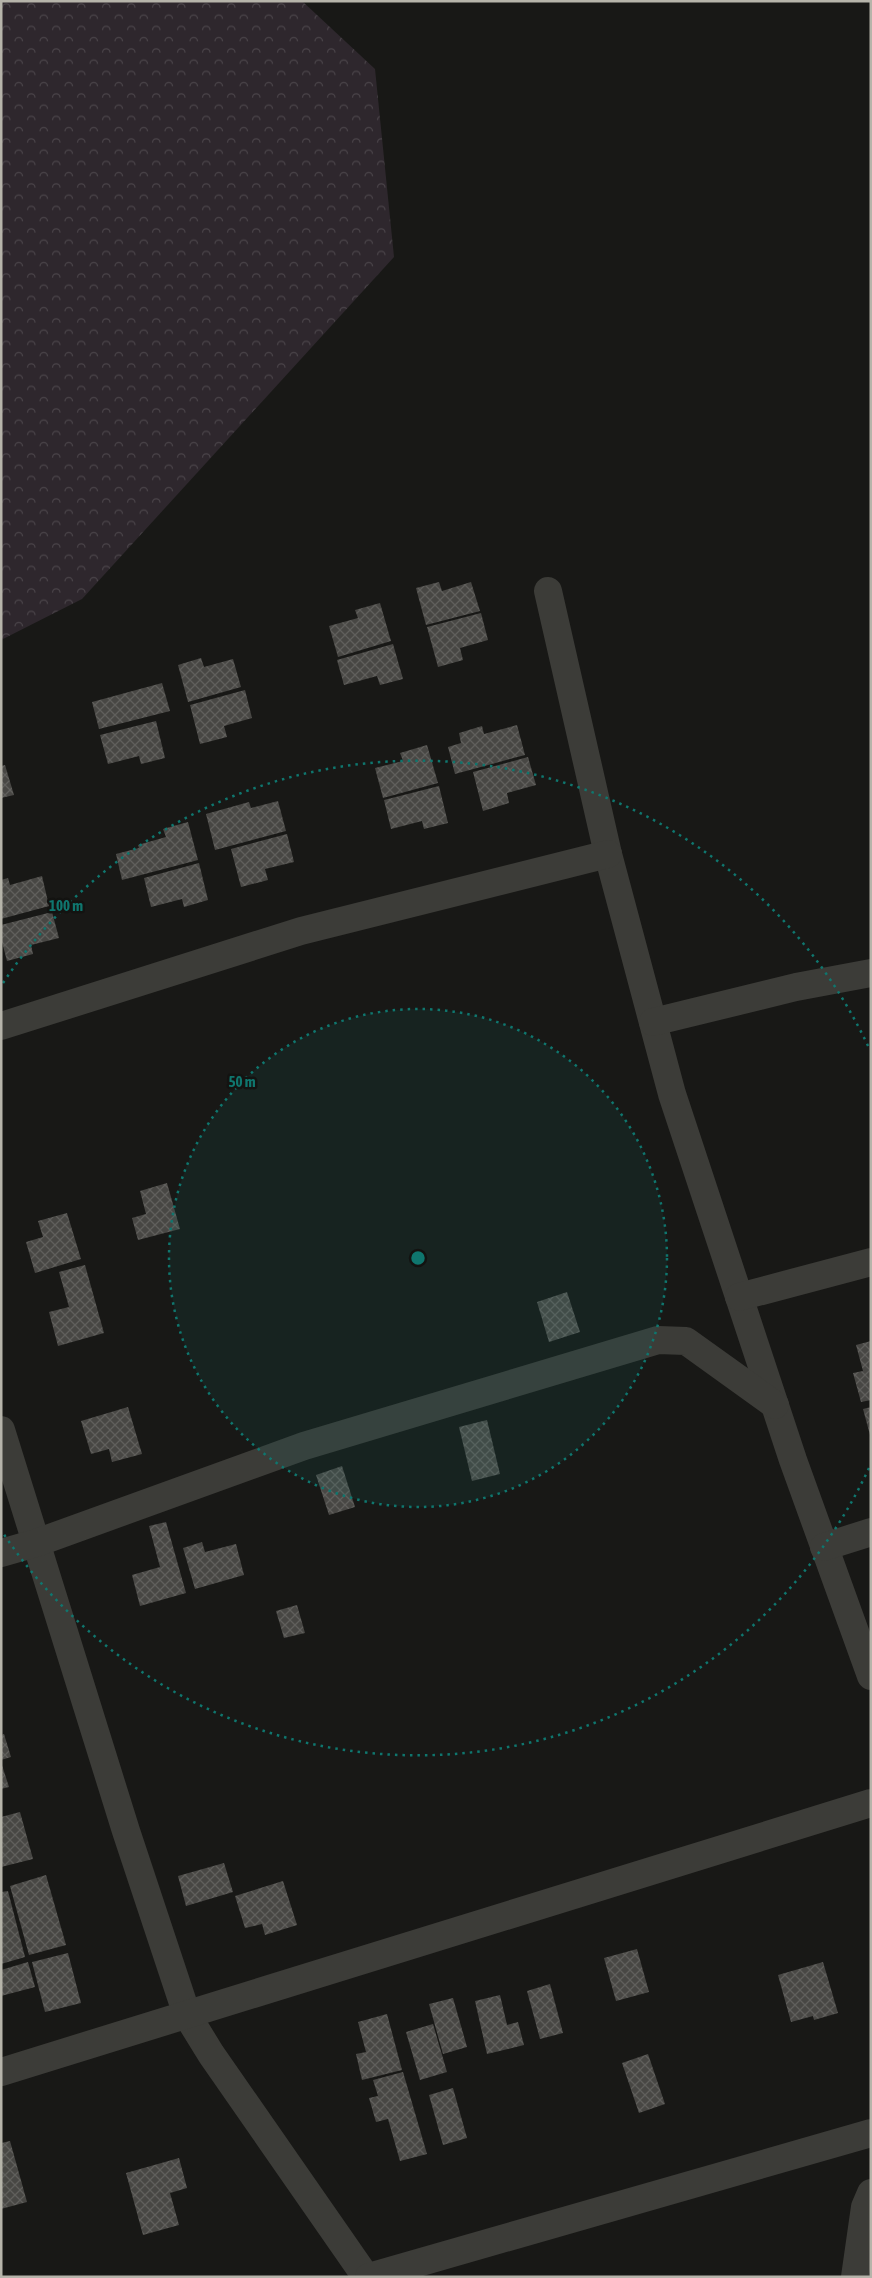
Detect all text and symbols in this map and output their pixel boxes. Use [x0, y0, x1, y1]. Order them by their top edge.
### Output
text: 100 m [49, 897, 83, 914]
text: 50 m [229, 1073, 256, 1090]
centre of rings [409, 1249, 427, 1267]

